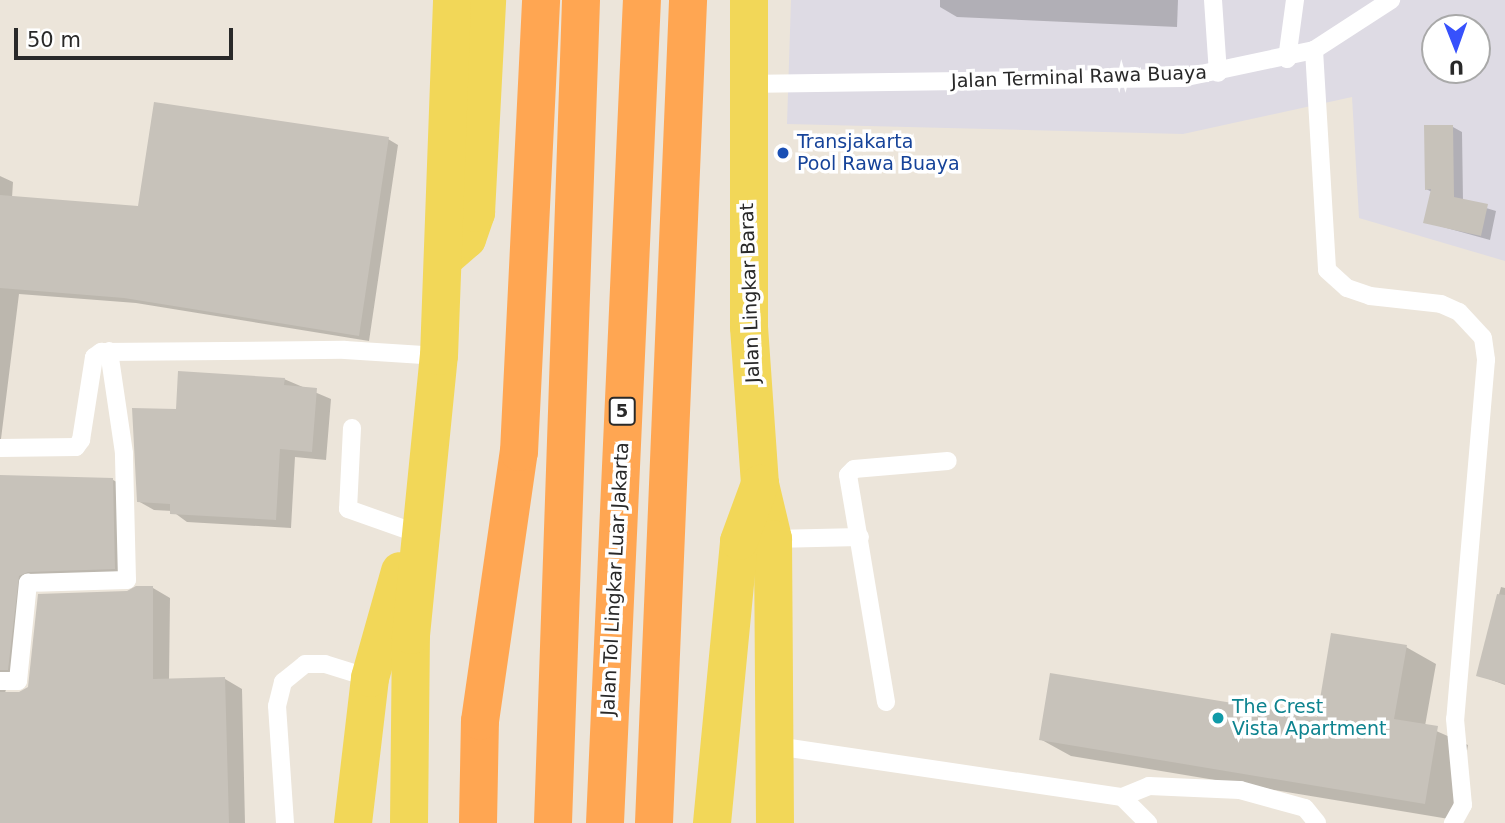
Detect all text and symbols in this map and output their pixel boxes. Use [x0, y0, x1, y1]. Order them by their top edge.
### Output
scale bar [18, 14, 236, 58]
north arrow [1421, 14, 1491, 84]
text: 50 m [27, 28, 81, 52]
text: U [1448, 57, 1464, 79]
street label: Jalan Terminal Rawa Buaya [951, 61, 1207, 93]
place label: Transjakarta Pool Rawa Buaya [797, 131, 960, 175]
marker: Transjakarta Pool Rawa Buaya [775, 145, 791, 161]
street label: Jalan Lingkar Barat [735, 203, 765, 383]
road number: 5 [608, 396, 636, 426]
street label: Jalan Tol Lingkar Luar Jakarta [596, 442, 634, 716]
place label: The Crest Vista Apartment [1232, 696, 1387, 740]
marker: The Crest Vista Apartment [1210, 710, 1226, 726]

